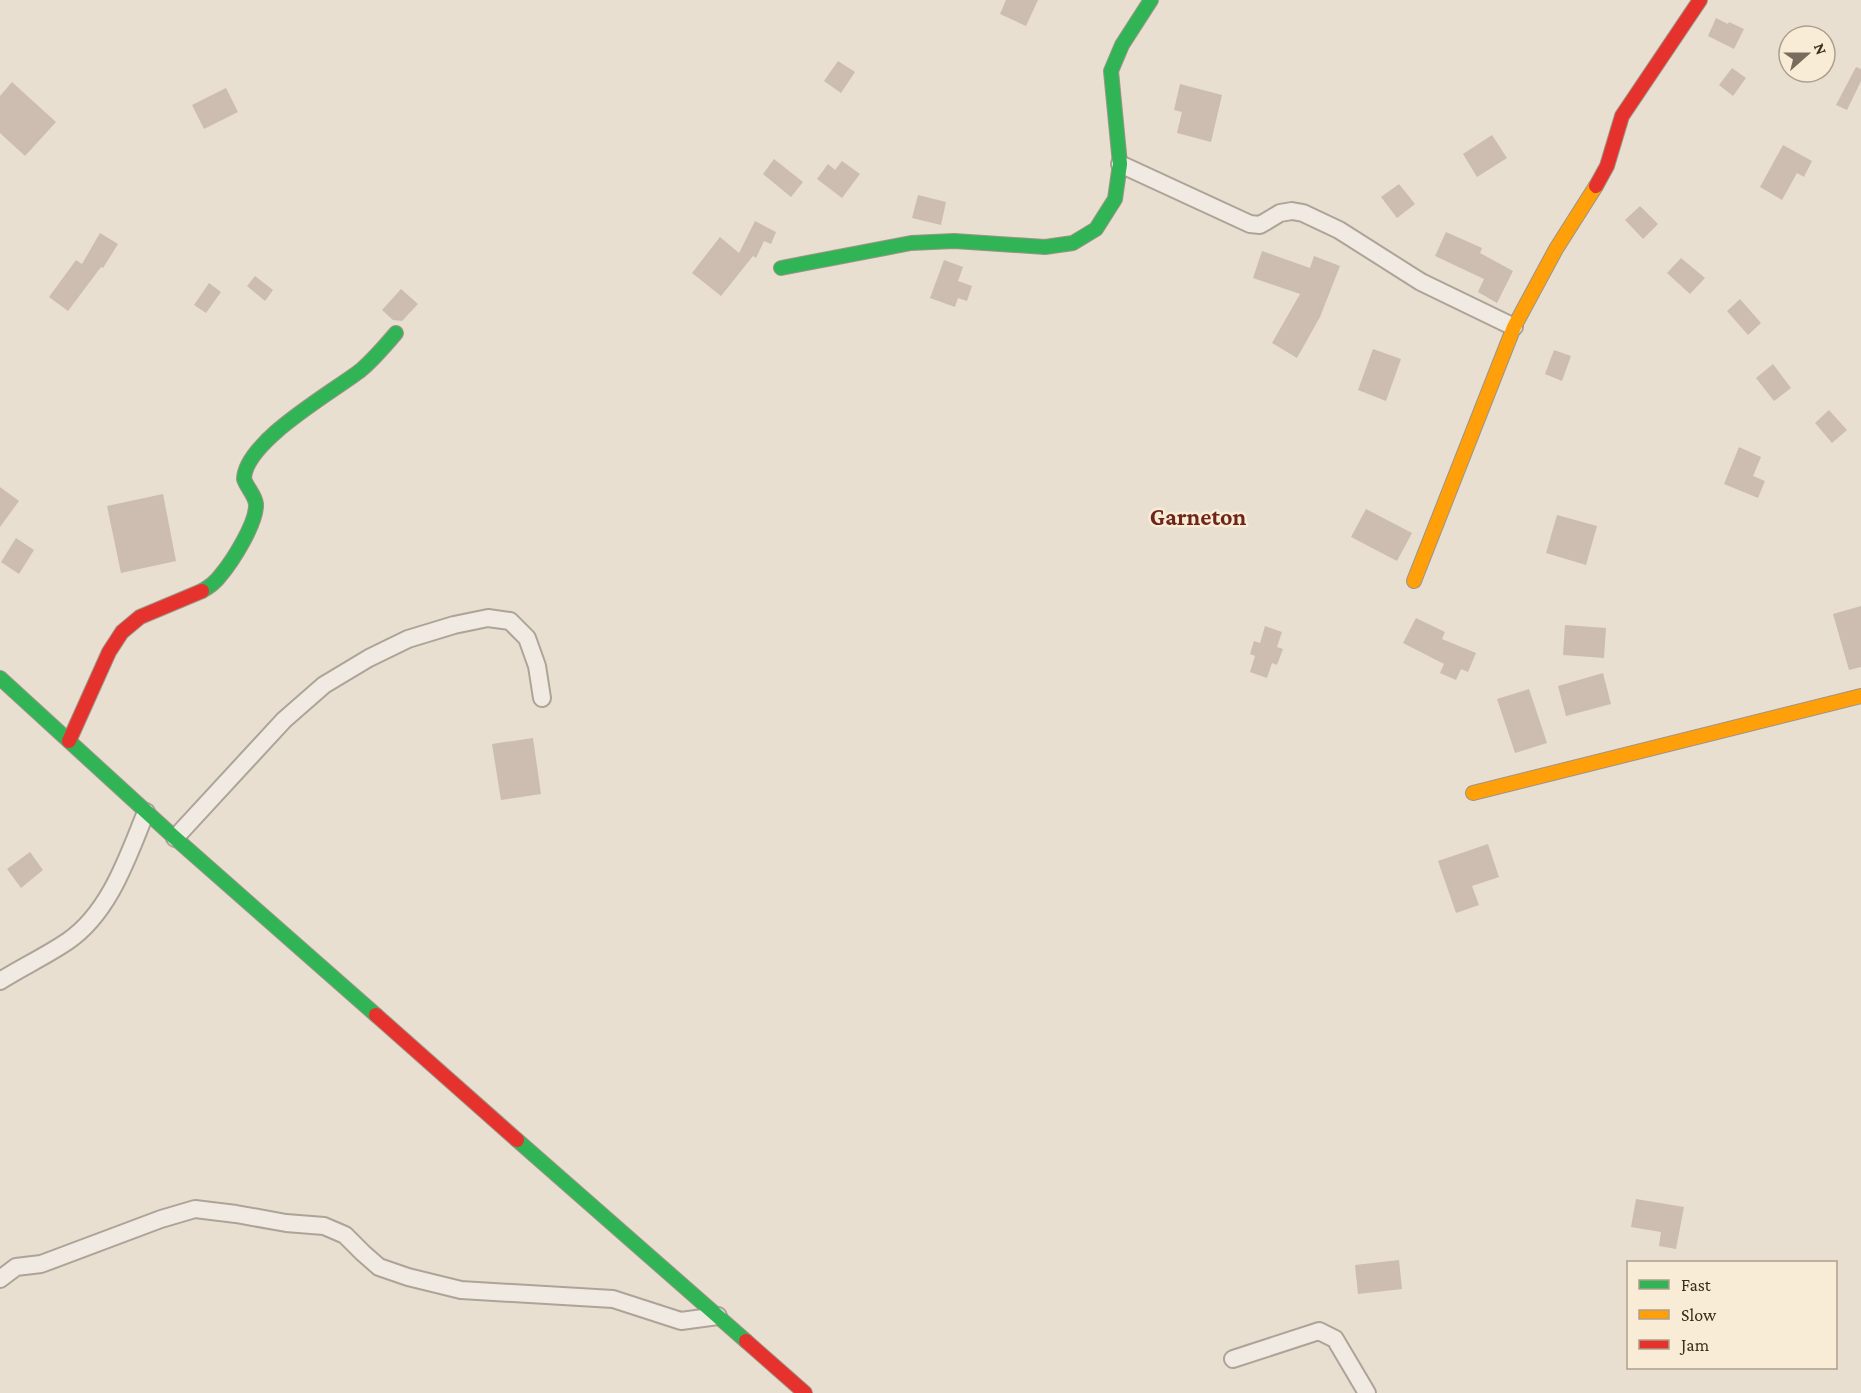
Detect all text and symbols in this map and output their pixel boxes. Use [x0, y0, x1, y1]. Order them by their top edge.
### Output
north arrow [1777, 24, 1837, 84]
text: N [1811, 41, 1830, 57]
district label: Garneton [1150, 503, 1246, 530]
legend [1627, 1261, 1837, 1369]
text: Fast [1681, 1275, 1712, 1295]
text: Slow [1681, 1305, 1717, 1325]
text: Jam [1679, 1335, 1710, 1355]

